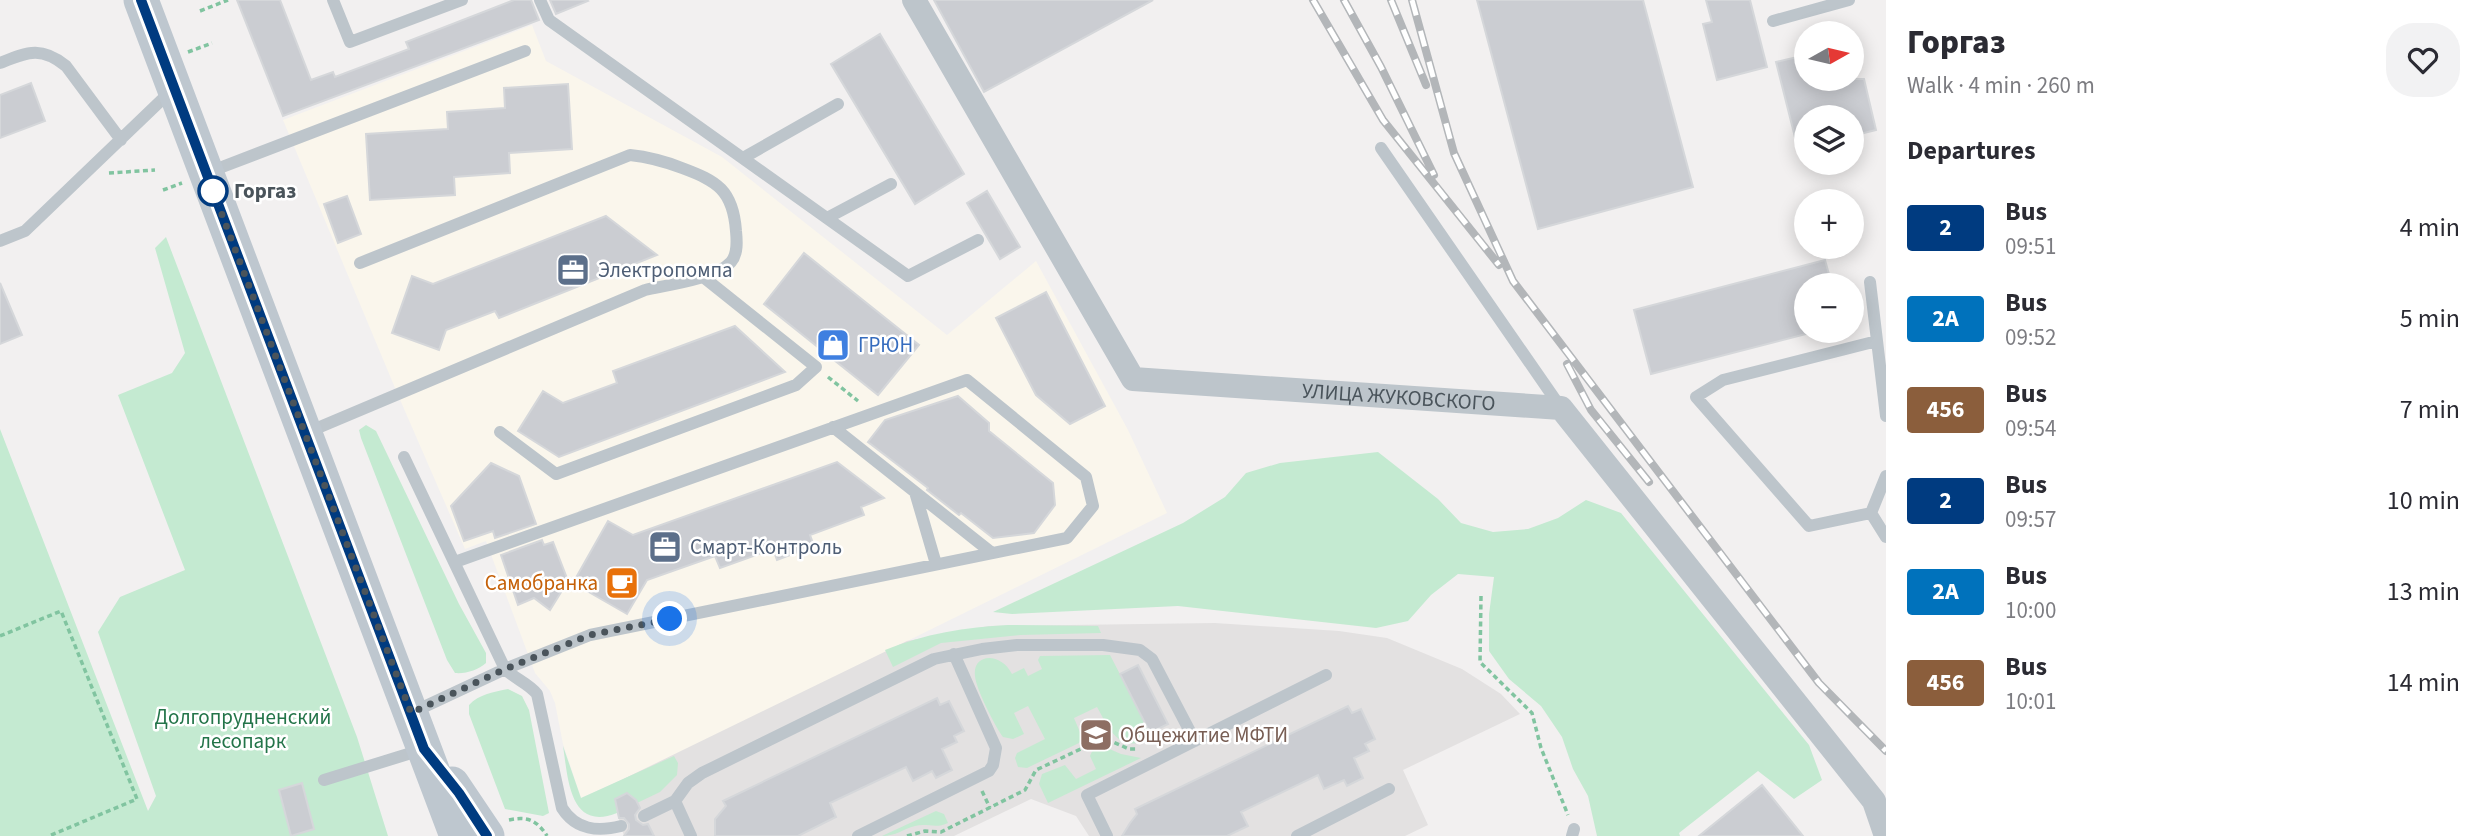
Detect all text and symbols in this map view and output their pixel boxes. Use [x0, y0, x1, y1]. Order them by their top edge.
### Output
text: Горгаз [1907, 19, 2006, 66]
north arrow [1794, 21, 1864, 91]
map controls [1794, 21, 1864, 343]
button: heart [2386, 23, 2460, 97]
text: Walk · 4 min · 260 m [1907, 69, 2095, 102]
button: layers [1794, 105, 1864, 175]
text: Departures [1907, 132, 2035, 169]
marker: Горгаз [198, 176, 228, 206]
place label: Горгаз [234, 176, 296, 206]
button: + [1794, 189, 1864, 259]
text: Bus [2005, 193, 2047, 230]
text: 4 min [2400, 209, 2460, 246]
text: 2 [1939, 210, 1952, 245]
text: 09:51 [2005, 230, 2056, 263]
office icon: Электропомпа [554, 251, 592, 289]
place label: Электропомпа [598, 255, 733, 285]
button: − [1794, 273, 1864, 343]
text: Bus [2005, 284, 2047, 321]
text: 5 min [2400, 300, 2460, 337]
text: 2А [1932, 301, 1959, 336]
text: 09:52 [2005, 321, 2056, 354]
shop icon: ГРЮН [814, 326, 852, 364]
place label: ГРЮН [858, 330, 913, 360]
street label: УЛИЦА ЖУКОВСКОГО [1301, 375, 1496, 419]
text: Bus [2005, 375, 2047, 412]
text: 7 min [2400, 391, 2460, 428]
text: 456 [1926, 392, 1965, 427]
text: 09:54 [2005, 412, 2056, 445]
text: Bus [2005, 466, 2047, 503]
text: 10 min [2387, 482, 2460, 519]
text: 2 [1939, 483, 1952, 518]
text: 09:57 [2005, 503, 2056, 536]
office icon: Смарт-Контроль [646, 528, 684, 566]
place label: Смарт-Контроль [690, 532, 842, 562]
text: Bus [2005, 557, 2047, 594]
cafe icon: Самобранка [603, 564, 641, 602]
place label: Самобранка [485, 568, 598, 598]
text: 13 min [2387, 573, 2460, 610]
text: 2А [1932, 574, 1959, 609]
text: 10:00 [2005, 594, 2056, 627]
your location [652, 601, 687, 636]
text: Bus [2005, 648, 2047, 685]
text: 14 min [2387, 664, 2460, 701]
text: 456 [1926, 665, 1965, 700]
text: 10:01 [2005, 685, 2056, 718]
park label: Долгопрудненский лесопарк [155, 702, 331, 756]
school or university icon: Общежитие МФТИ [1077, 716, 1115, 754]
place label: Общежитие МФТИ [1120, 720, 1288, 750]

